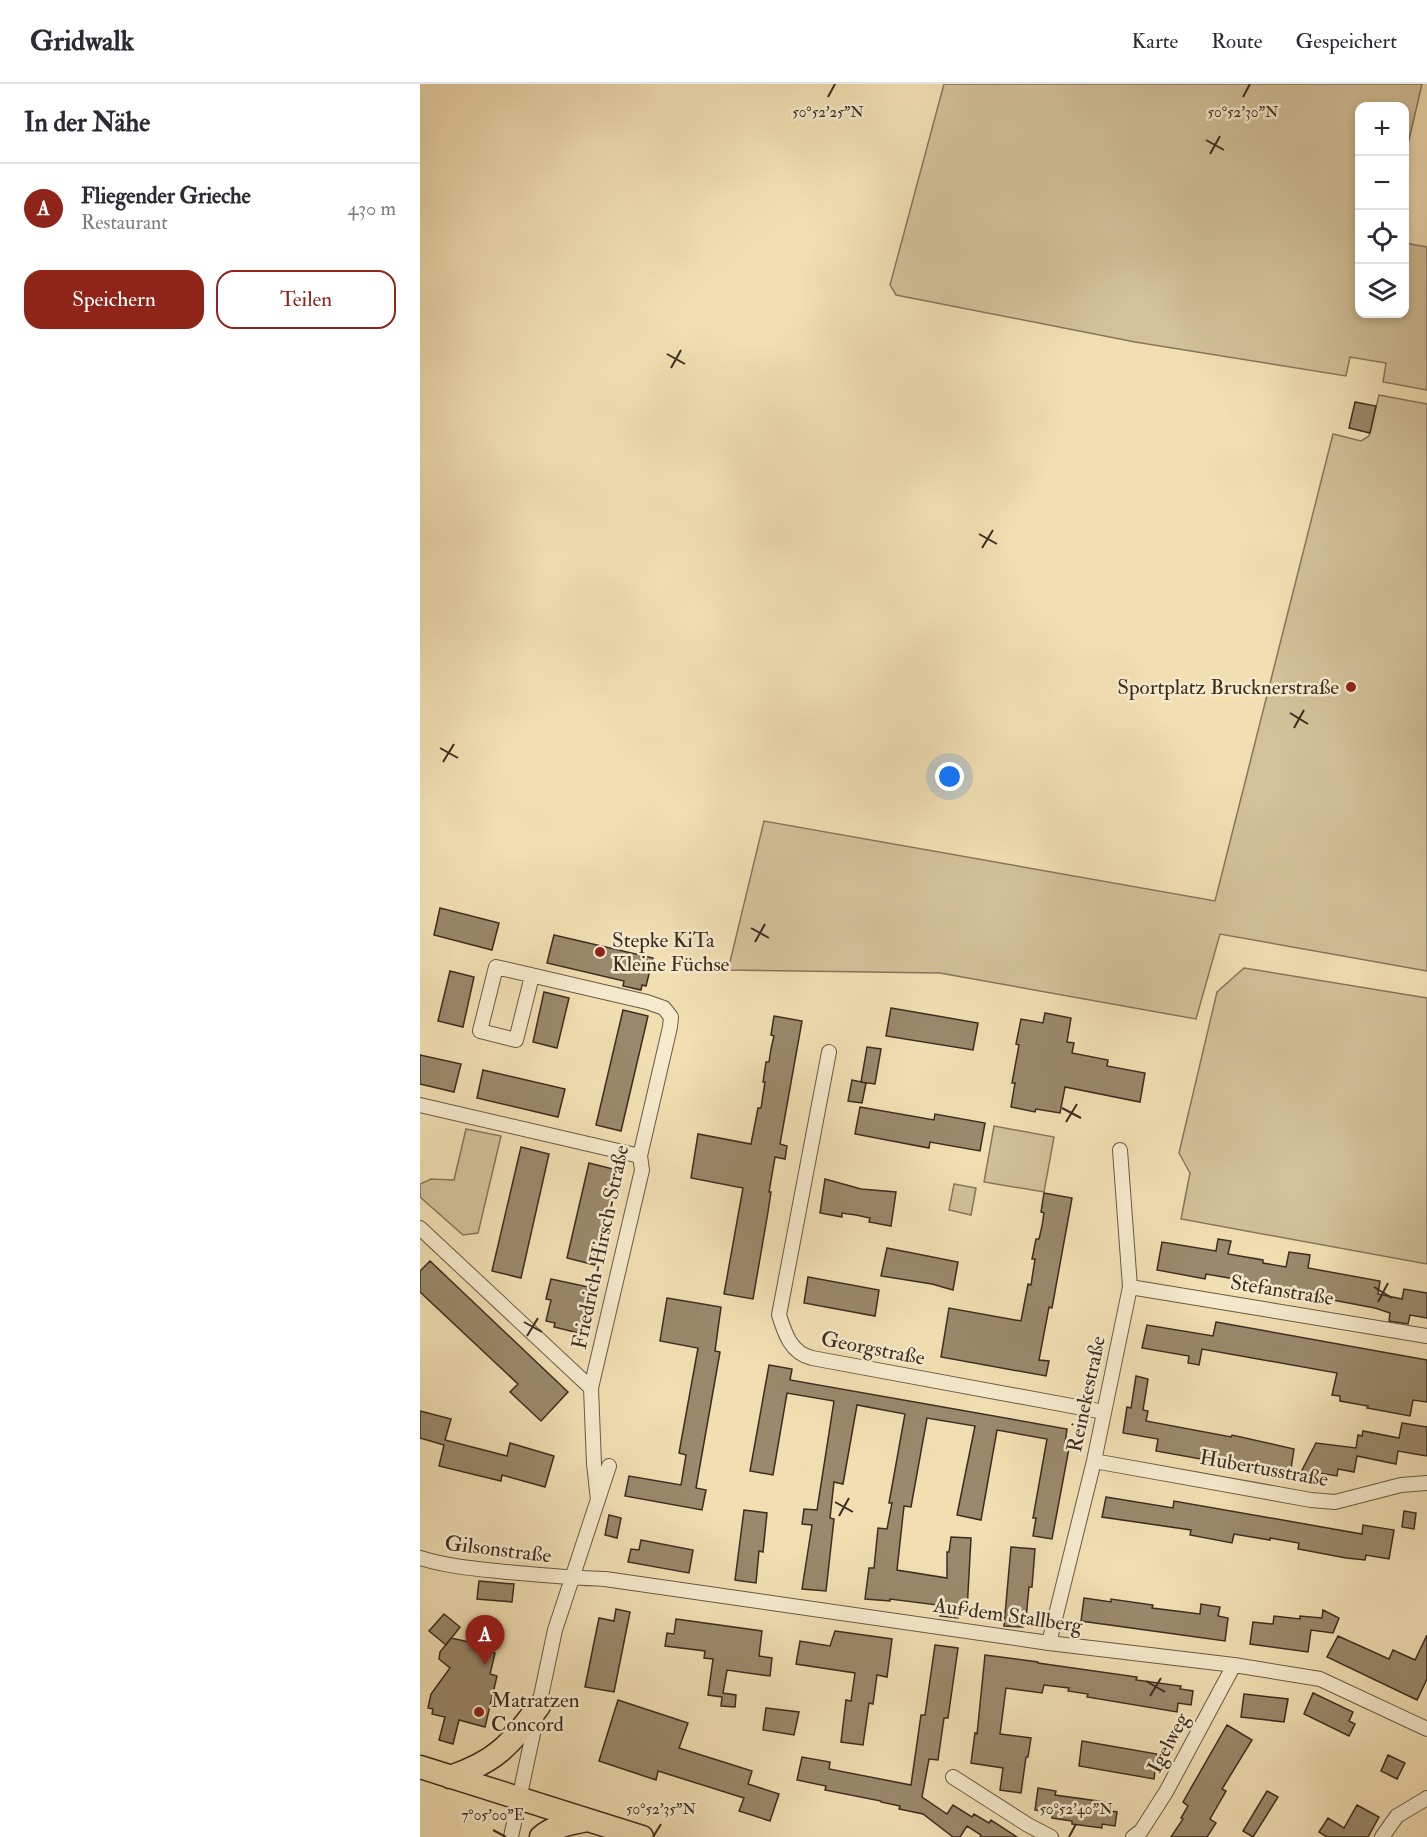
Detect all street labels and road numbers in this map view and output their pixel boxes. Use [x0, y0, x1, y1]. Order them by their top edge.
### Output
street label: Friedrich-Hirsch-Straße [566, 1142, 635, 1352]
street label: Stefanstraße [1228, 1269, 1336, 1312]
street label: Georgstraße [819, 1325, 927, 1372]
street label: Reinekestraße [1061, 1333, 1112, 1455]
street label: Hubertusstraße [1197, 1444, 1331, 1493]
street label: Gilsonstraße [443, 1530, 553, 1569]
street label: Auf dem Stallberg [931, 1592, 1085, 1639]
street label: Igelweg [1141, 1708, 1196, 1778]

